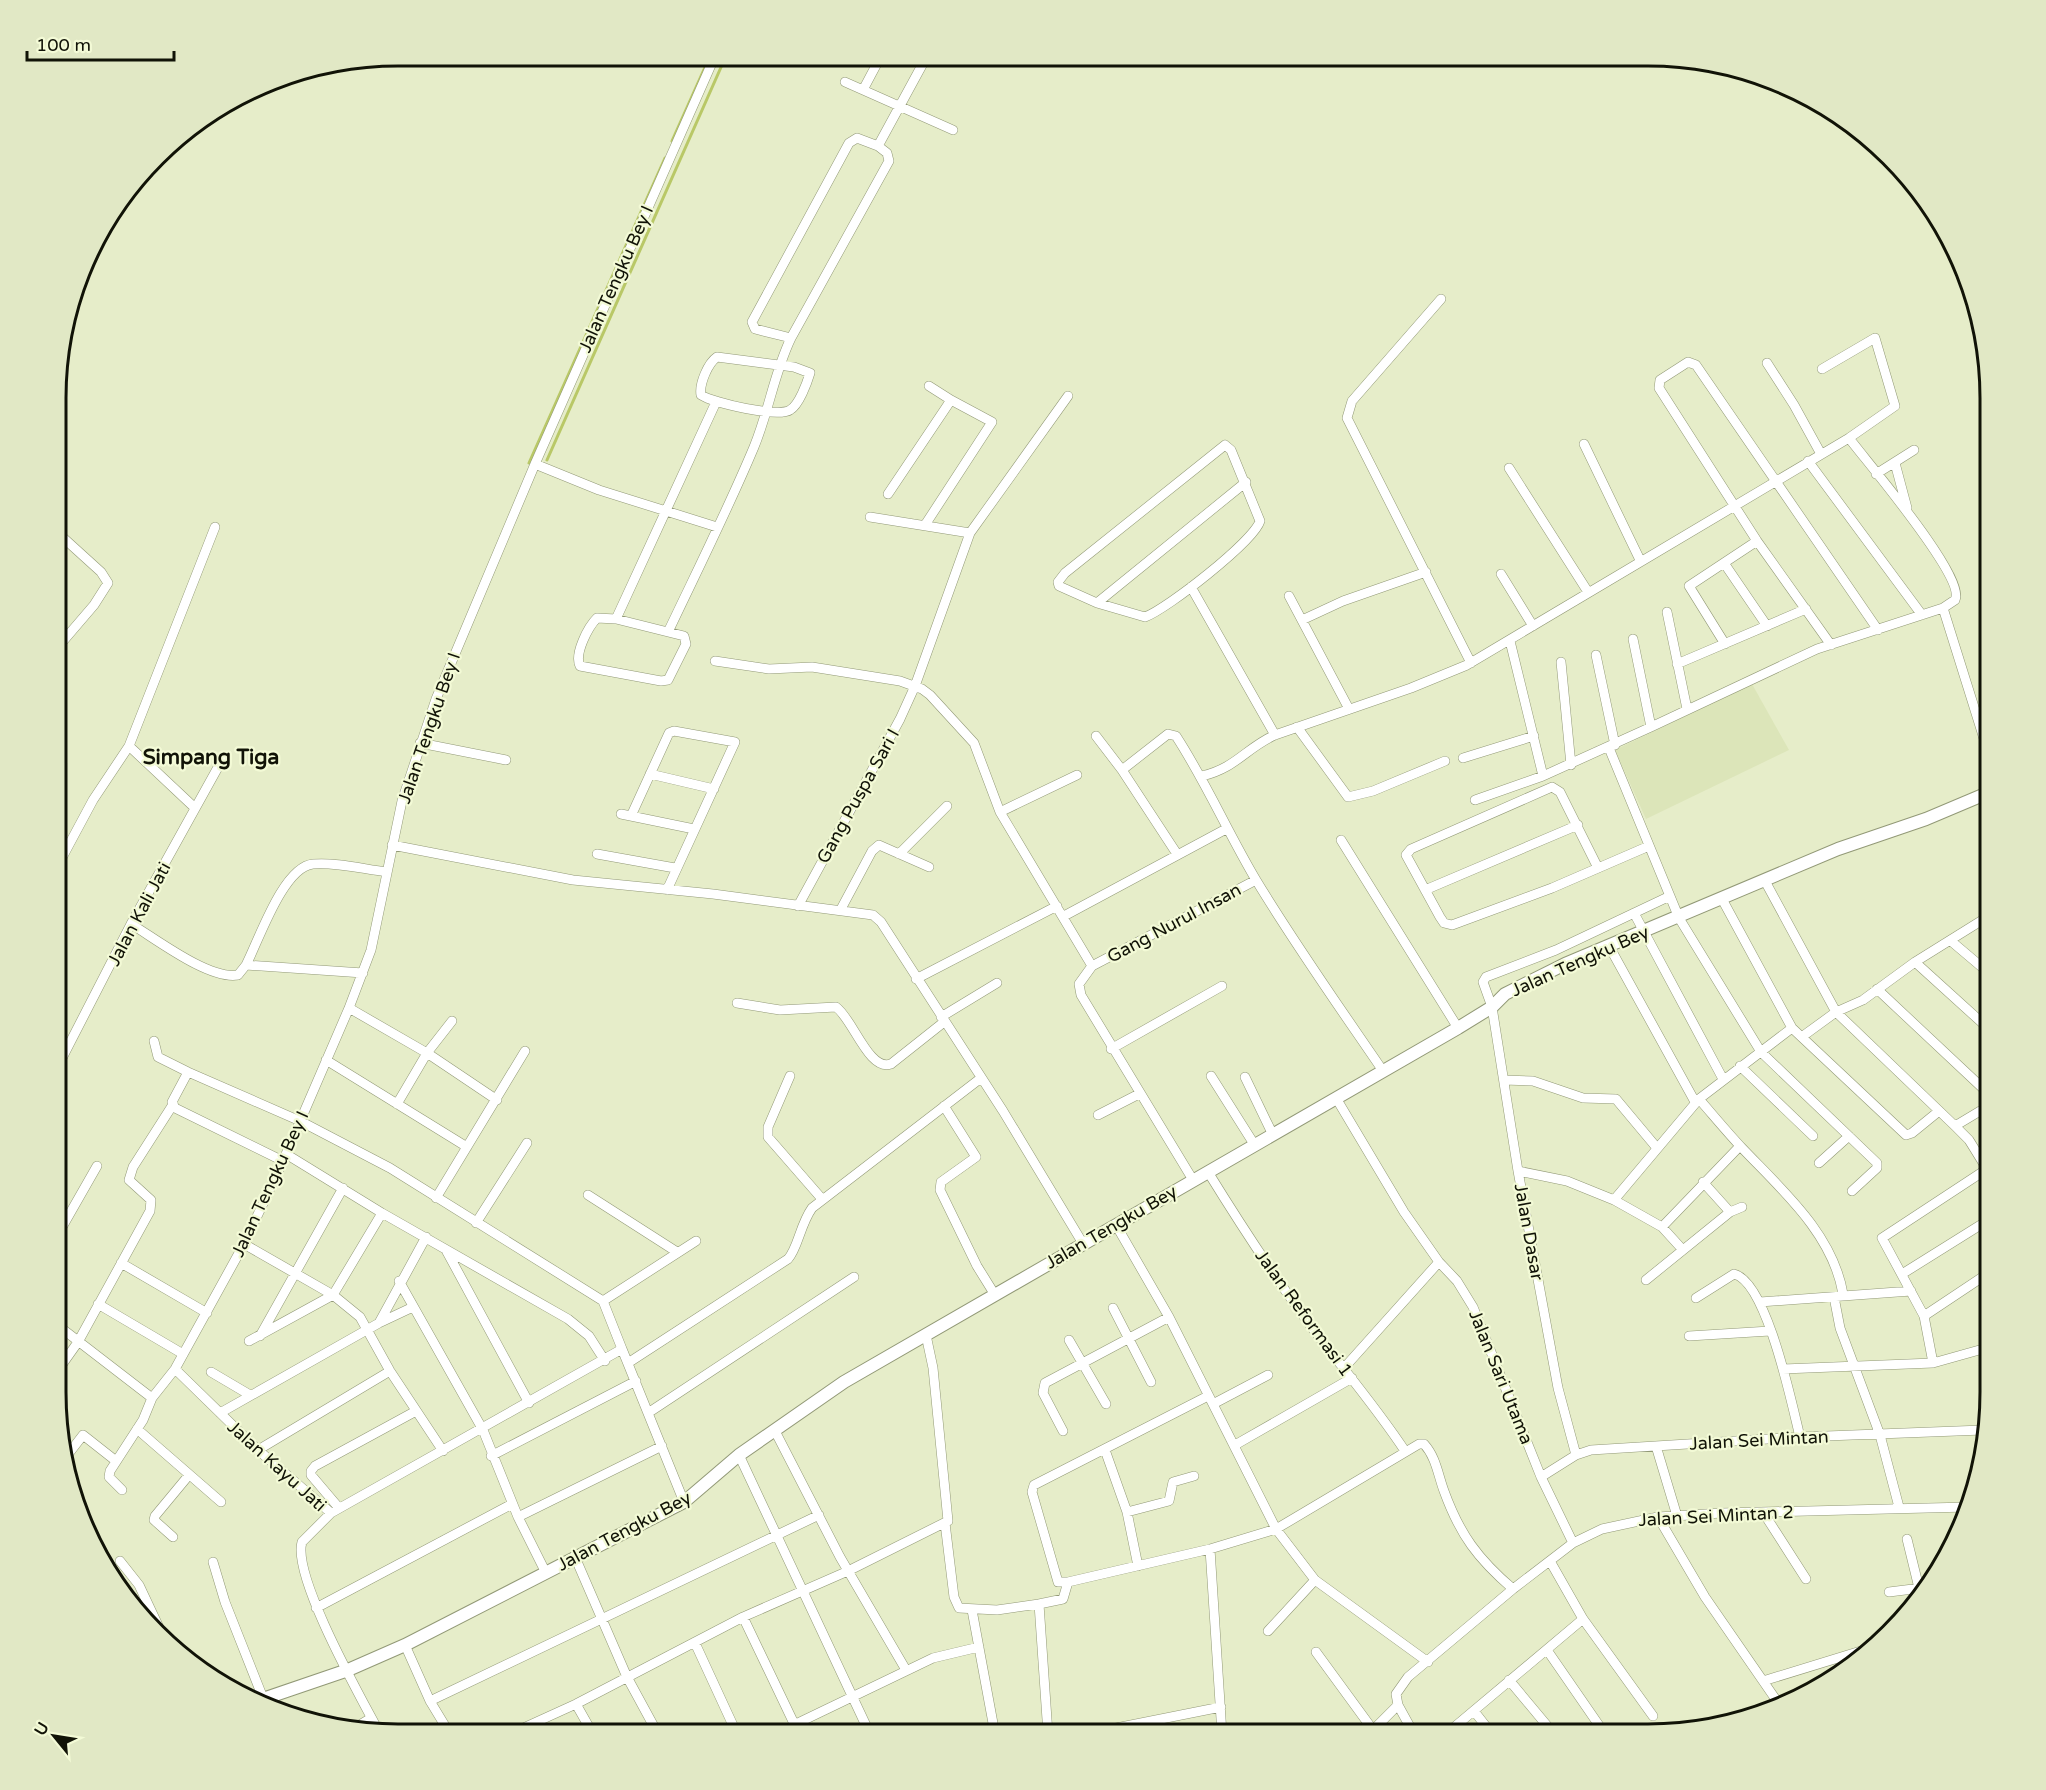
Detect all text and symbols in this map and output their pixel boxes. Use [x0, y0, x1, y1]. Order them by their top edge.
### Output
scale bar [27, 24, 174, 62]
text: 100 m [36, 34, 91, 56]
street label: Jalan Tengku Bey I [574, 202, 658, 356]
street label: Jalan Tengku Bey I [393, 649, 465, 807]
street label: Gang Puspa Sari I [812, 725, 904, 867]
district label: Simpang Tiga [143, 745, 279, 770]
street label: Jalan Kali Jati [102, 858, 176, 970]
street label: Gang Nurul Insan [1103, 878, 1245, 968]
street label: Jalan Tengku Bey [1508, 921, 1653, 1001]
street label: Jalan Tengku Bey I [227, 1108, 313, 1260]
street label: Jalan Tengku Bey [1041, 1180, 1181, 1274]
street label: Jalan Dasar [1510, 1182, 1548, 1282]
street label: Jalan Reformasi 1 [1251, 1245, 1357, 1381]
street label: Jalan Sari Utama [1464, 1307, 1538, 1447]
street label: Jalan Kayu Jati [223, 1416, 331, 1516]
street label: Jalan Sei Mintan [1689, 1425, 1829, 1455]
street label: Jalan Tengku Bey [553, 1486, 695, 1576]
street label: Jalan Sei Mintan 2 [1638, 1501, 1794, 1531]
north arrow [24, 1706, 84, 1766]
text: U [30, 1719, 54, 1739]

